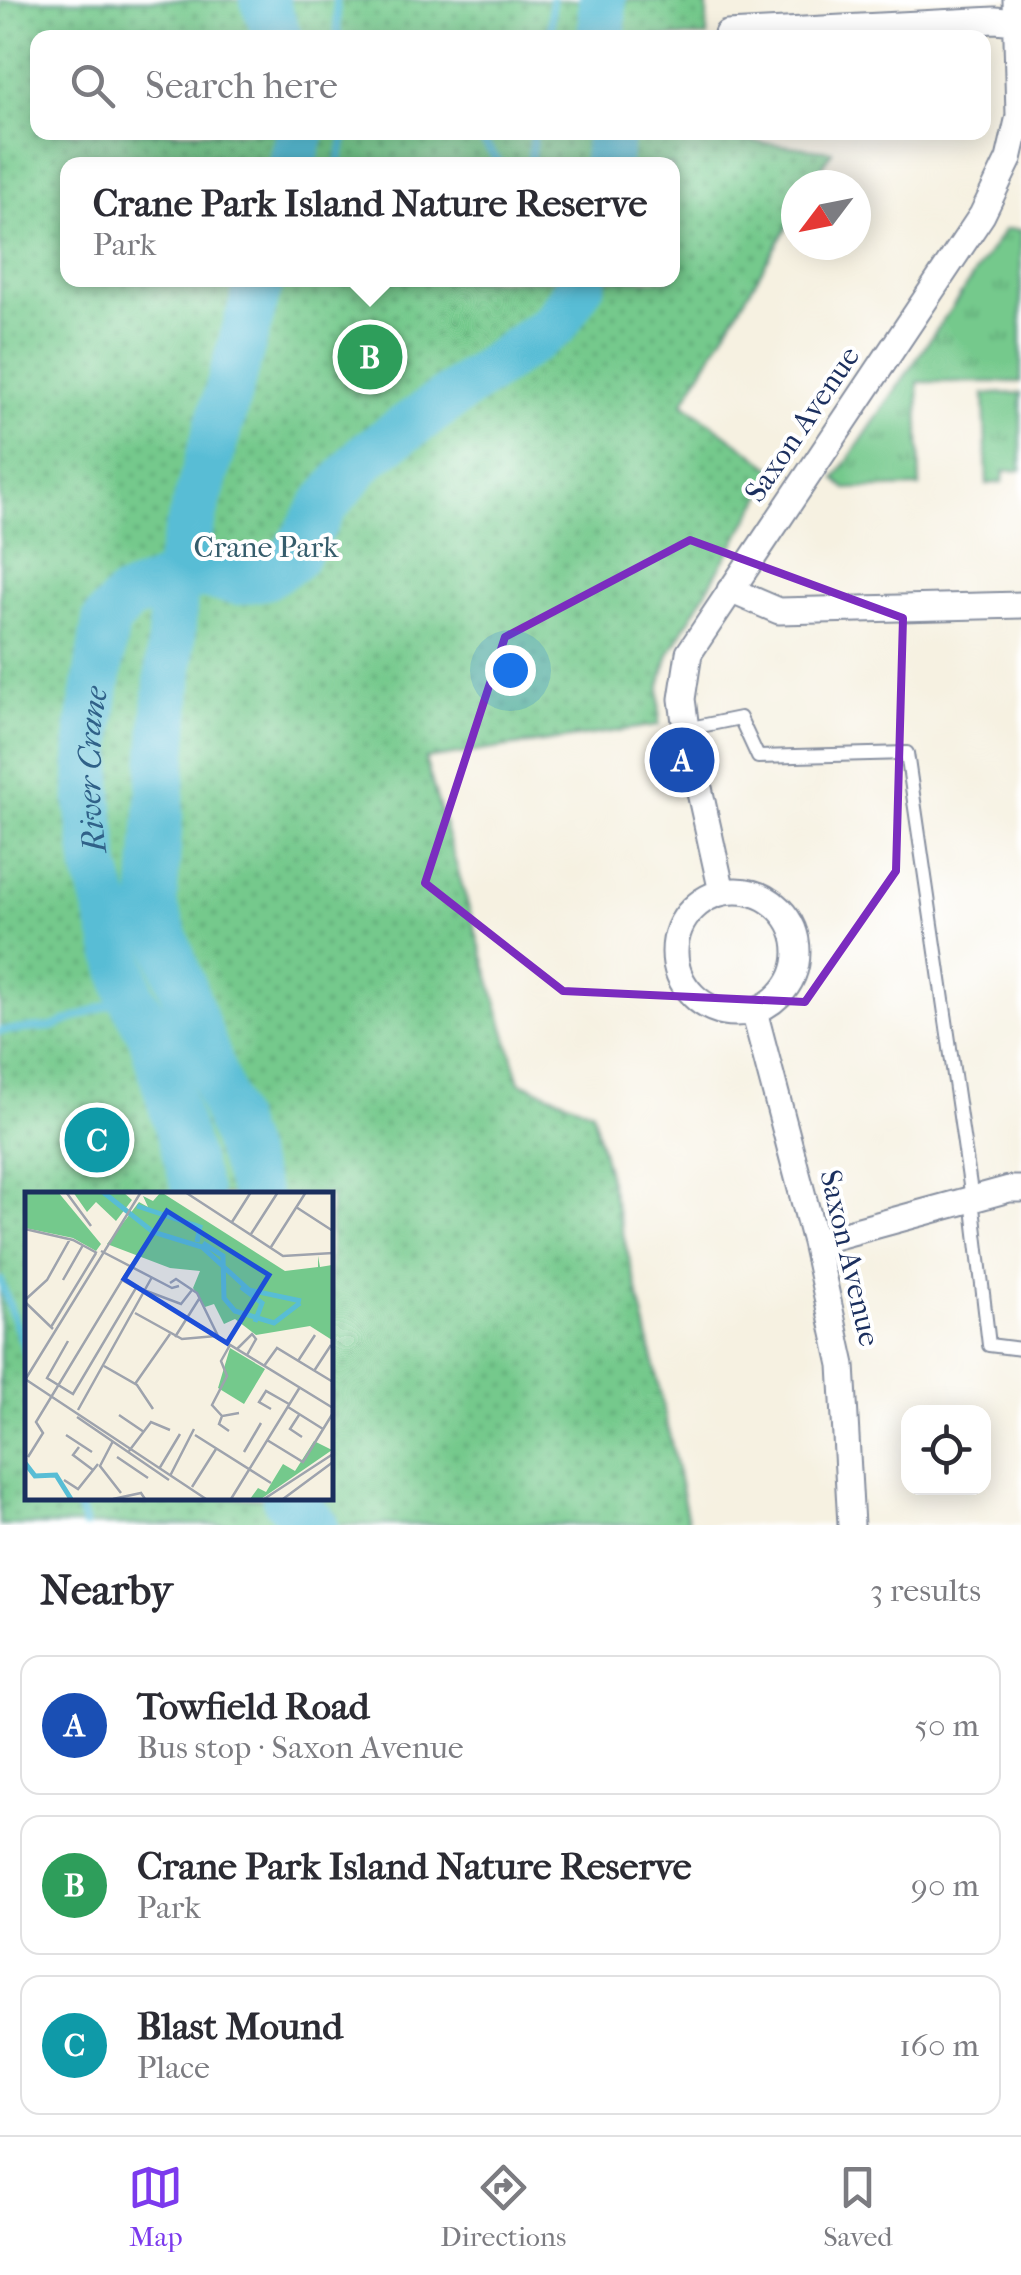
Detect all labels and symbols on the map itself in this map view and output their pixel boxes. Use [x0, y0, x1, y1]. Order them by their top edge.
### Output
north arrow [781, 170, 871, 260]
pin: B [338, 320, 402, 394]
street label: Saxon Avenue [738, 340, 867, 509]
park label: Crane Park [194, 530, 339, 565]
your location [485, 645, 536, 696]
water label: River Crane [71, 683, 115, 857]
pin: A [650, 722, 714, 798]
pin: C [64, 1102, 130, 1178]
street label: Saxon Avenue [812, 1166, 887, 1350]
inset map [25, 1192, 332, 1500]

